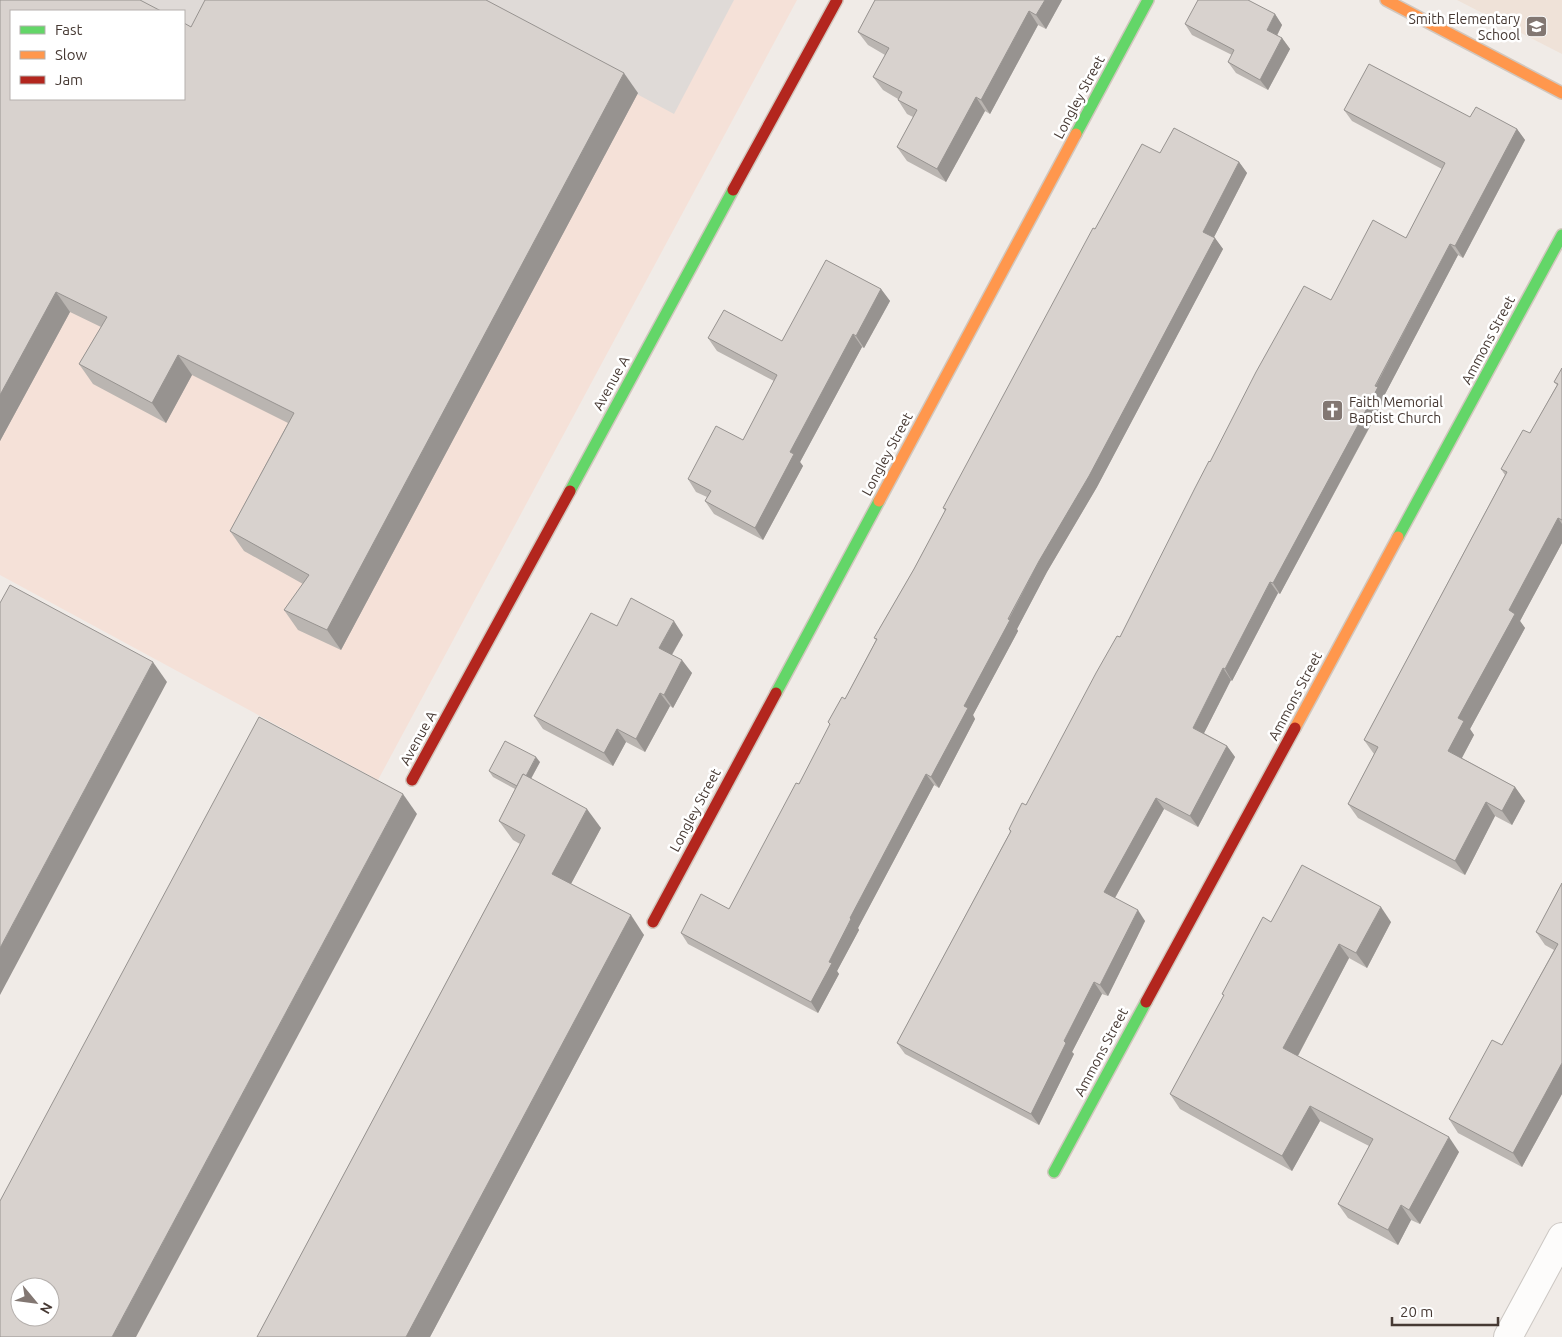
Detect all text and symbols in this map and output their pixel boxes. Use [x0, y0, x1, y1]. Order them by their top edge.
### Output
legend [10, 10, 185, 100]
place label: Smith Elementary School [1408, 11, 1520, 43]
school or university icon: Smith Elementary School [1524, 15, 1548, 39]
text: Fast [55, 21, 83, 38]
text: Slow [55, 46, 88, 63]
street label: Longley Street [1050, 52, 1108, 141]
text: Jam [55, 71, 83, 88]
street label: Ammons Street [1458, 293, 1518, 387]
street label: Avenue A [590, 353, 632, 413]
place label: Faith Memorial Baptist Church [1349, 394, 1443, 426]
church icon: Faith Memorial Baptist Church [1321, 398, 1345, 422]
street label: Longley Street [858, 409, 916, 498]
street label: Ammons Street [1265, 649, 1325, 743]
street label: Avenue A [397, 708, 439, 768]
street label: Longley Street [666, 765, 724, 854]
street label: Ammons Street [1071, 1005, 1131, 1099]
north arrow [10, 1277, 60, 1327]
scale bar [1392, 1294, 1498, 1326]
text: N [37, 1300, 56, 1317]
text: 20 m [1400, 1303, 1433, 1320]

